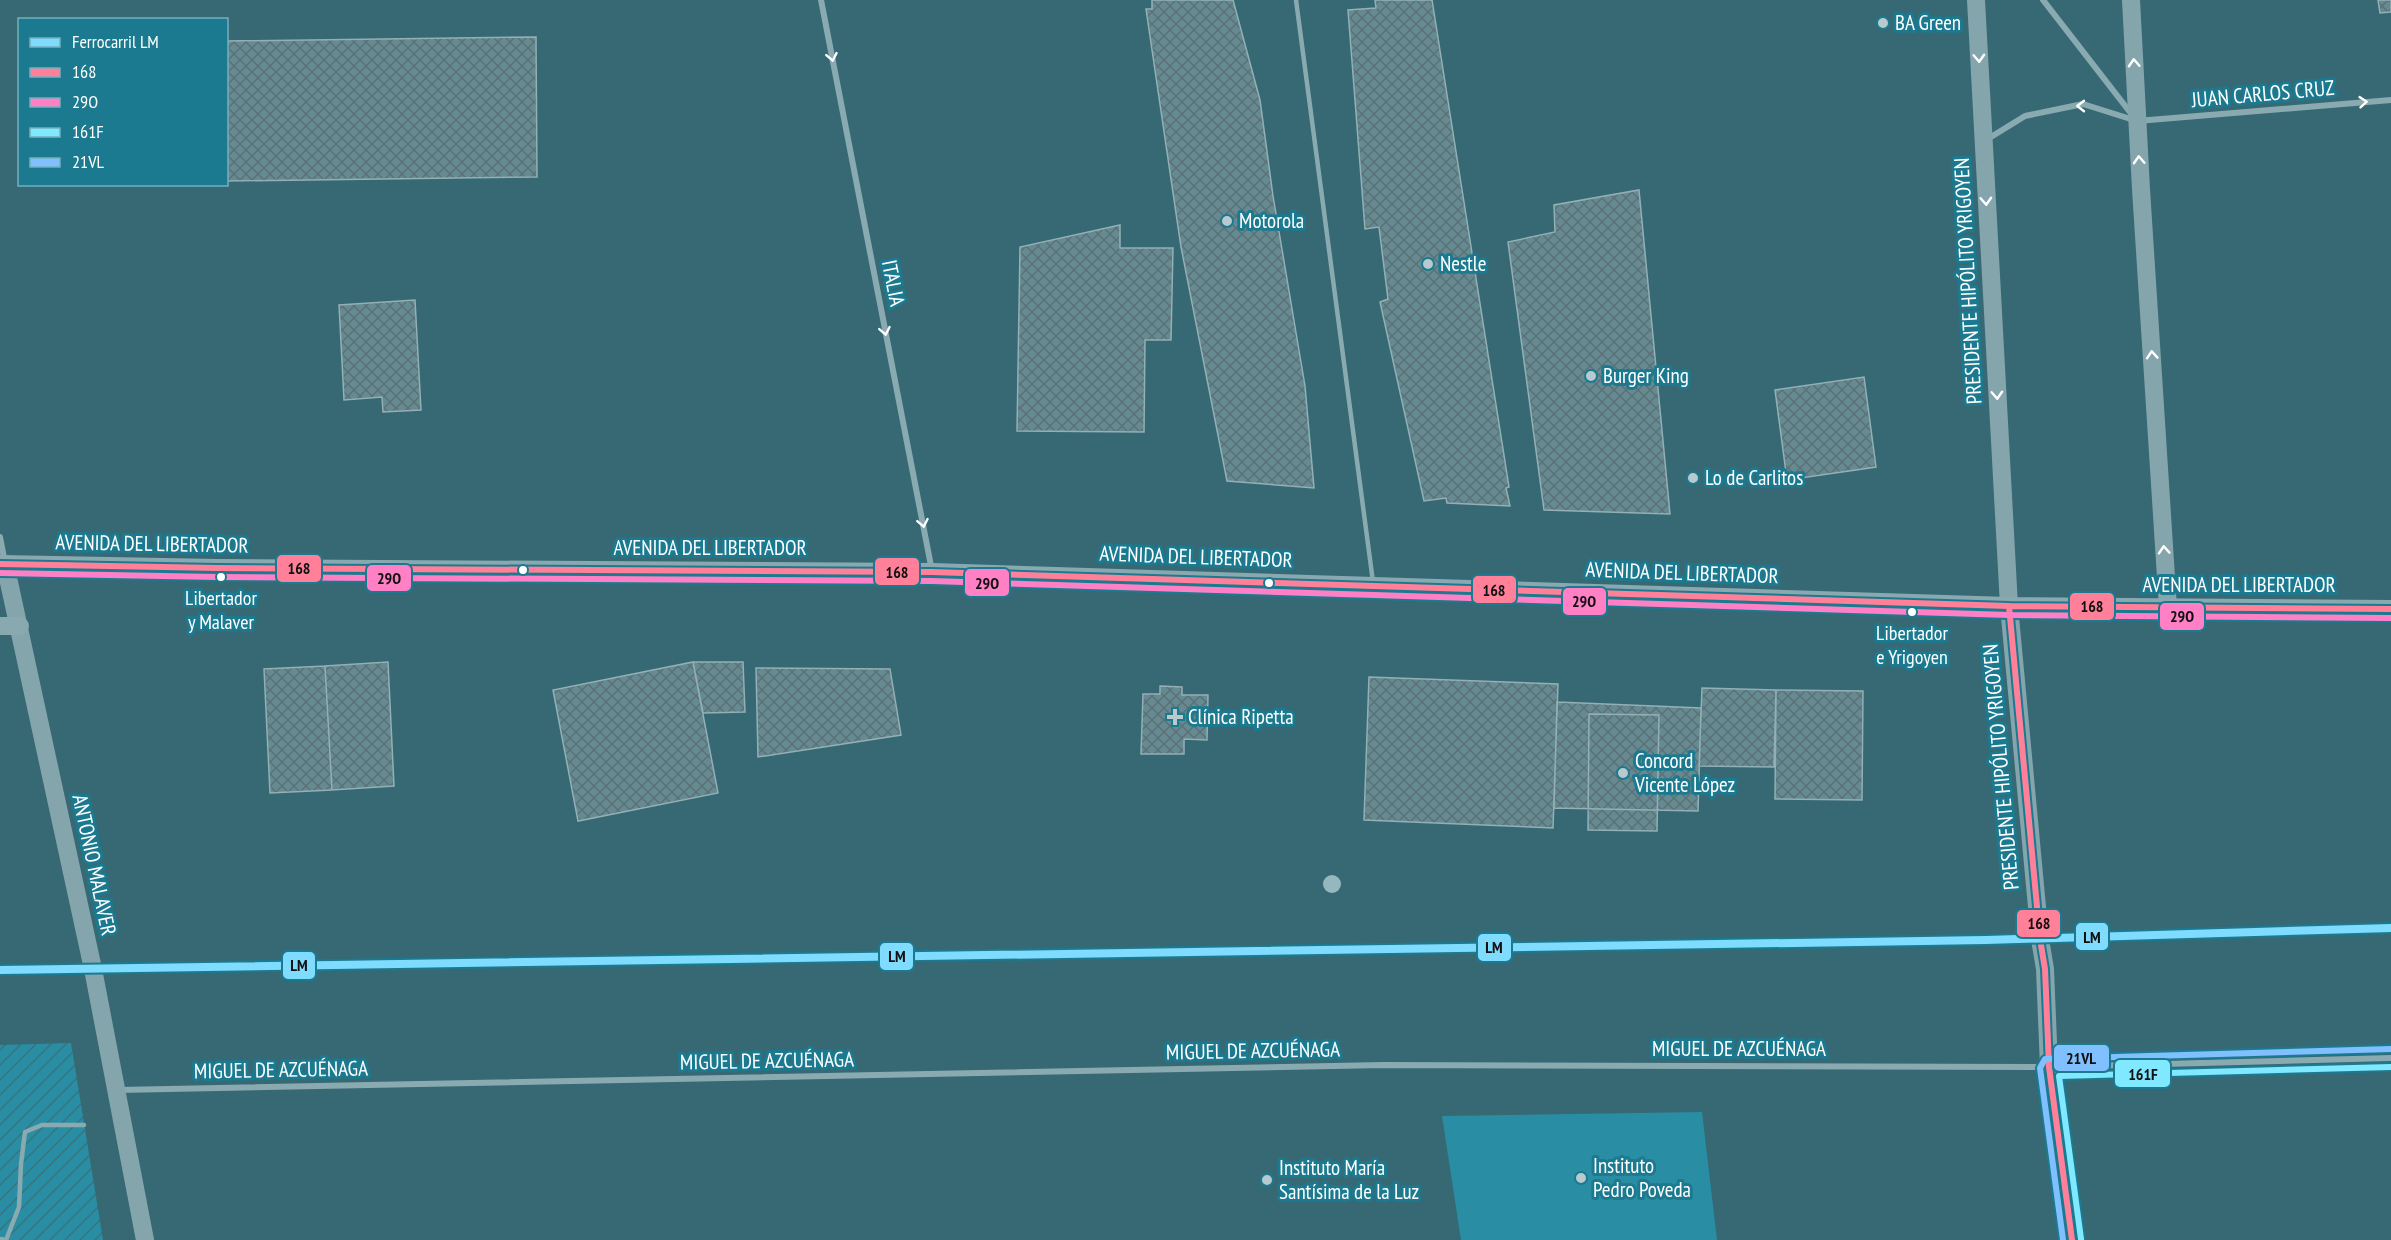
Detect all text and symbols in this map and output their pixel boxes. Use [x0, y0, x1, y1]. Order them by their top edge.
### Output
place label: BA Green [1895, 9, 1961, 36]
marker: BA Green [1876, 16, 1890, 30]
legend [18, 18, 228, 186]
text: Ferrocarril LM [72, 30, 159, 53]
one-way arrow [825, 52, 838, 62]
one-way arrow [1972, 54, 1985, 63]
one-way arrow [2128, 58, 2141, 67]
text: 168 [72, 60, 96, 83]
street label: JUAN CARLOS CRUZ [2189, 74, 2335, 113]
text: 29O [72, 90, 98, 113]
one-way arrow [2358, 96, 2367, 109]
one-way arrow [2076, 100, 2085, 112]
text: 161F [72, 120, 104, 143]
text: 21VL [72, 150, 105, 173]
one-way arrow [2133, 156, 2146, 165]
street label: PRESIDENTE HIPÓLITO YRIGOYEN [1948, 157, 1987, 405]
one-way arrow [1980, 196, 1993, 205]
place label: Motorola [1239, 207, 1304, 234]
marker: Motorola [1220, 214, 1234, 228]
place label: Nestle [1440, 250, 1486, 277]
street label: ITALIA [876, 257, 911, 308]
marker: Nestle [1421, 257, 1435, 271]
one-way arrow [878, 326, 891, 336]
one-way arrow [2145, 350, 2158, 359]
place label: Burger King [1603, 362, 1689, 389]
marker: Burger King [1584, 369, 1598, 383]
one-way arrow [1991, 391, 2004, 400]
place label: Lo de Carlitos [1705, 464, 1803, 491]
marker: Lo de Carlitos [1686, 471, 1700, 485]
one-way arrow [916, 517, 929, 527]
street label: AVENIDA DEL LIBERTADOR [55, 528, 249, 559]
street label: AVENIDA DEL LIBERTADOR [613, 534, 807, 561]
street label: AVENIDA DEL LIBERTADOR [1099, 540, 1293, 573]
one-way arrow [2158, 545, 2171, 554]
line badge: 168 [276, 554, 322, 583]
street label: AVENIDA DEL LIBERTADOR [1585, 556, 1779, 589]
line badge: 168 [874, 557, 920, 586]
text: 168 [288, 558, 310, 578]
text: 168 [886, 562, 908, 582]
line badge: 29O [366, 564, 412, 592]
unlabelled marker [517, 564, 529, 576]
text: 29O [377, 568, 401, 588]
line badge: 29O [964, 568, 1010, 597]
marker: Libertador y Malaver [215, 571, 227, 583]
street label: AVENIDA DEL LIBERTADOR [2142, 571, 2336, 598]
text: 29O [975, 573, 999, 593]
line badge: 168 [1472, 575, 1517, 604]
unlabelled marker [1263, 577, 1275, 589]
text: 168 [1483, 580, 1505, 600]
place label: Libertador y Malaver [185, 585, 257, 635]
line badge: 29O [1562, 587, 1607, 616]
text: 29O [1572, 591, 1596, 611]
line badge: 168 [2069, 592, 2115, 621]
text: 168 [2081, 596, 2103, 616]
line badge: 29O [2159, 602, 2205, 631]
marker: Libertador e Yrigoyen [1906, 606, 1918, 618]
text: 29O [2170, 606, 2194, 626]
place label: Libertador e Yrigoyen [1876, 620, 1948, 670]
street label: PRESIDENTE HIPÓLITO YRIGOYEN [1976, 643, 2025, 891]
place label: Clínica Ripetta [1188, 703, 1294, 730]
marker: Clínica Ripetta [1166, 708, 1184, 726]
place label: Concord Vicente López [1634, 747, 1735, 798]
marker: Concord Vicente López [1616, 766, 1630, 780]
street label: ANTONIO MALAVER [66, 792, 123, 938]
line badge: 168 [2016, 909, 2061, 938]
text: 168 [2028, 913, 2050, 933]
line badge: LM [2075, 922, 2109, 951]
text: LM [2083, 927, 2101, 947]
line badge: LM [1477, 933, 1512, 962]
text: LM [1485, 937, 1503, 957]
line badge: LM [879, 942, 914, 971]
text: LM [888, 946, 906, 966]
line badge: LM [282, 951, 316, 980]
text: LM [290, 955, 308, 975]
street label: MIGUEL DE AZCUÉNAGA [1166, 1035, 1340, 1066]
street label: MIGUEL DE AZCUÉNAGA [1652, 1035, 1826, 1062]
line badge: 21VL [2053, 1044, 2110, 1072]
street label: MIGUEL DE AZCUÉNAGA [680, 1045, 854, 1076]
text: 21VL [2066, 1048, 2096, 1068]
street label: MIGUEL DE AZCUÉNAGA [194, 1054, 368, 1085]
line badge: 161F [2114, 1059, 2171, 1088]
text: 161F [2128, 1064, 2158, 1084]
place label: Instituto Pedro Poveda [1593, 1152, 1691, 1203]
place label: Instituto María Santísima de la Luz [1279, 1154, 1419, 1205]
marker: Instituto Pedro Poveda [1574, 1171, 1588, 1185]
marker: Instituto María Santísima de la Luz [1260, 1173, 1274, 1187]

